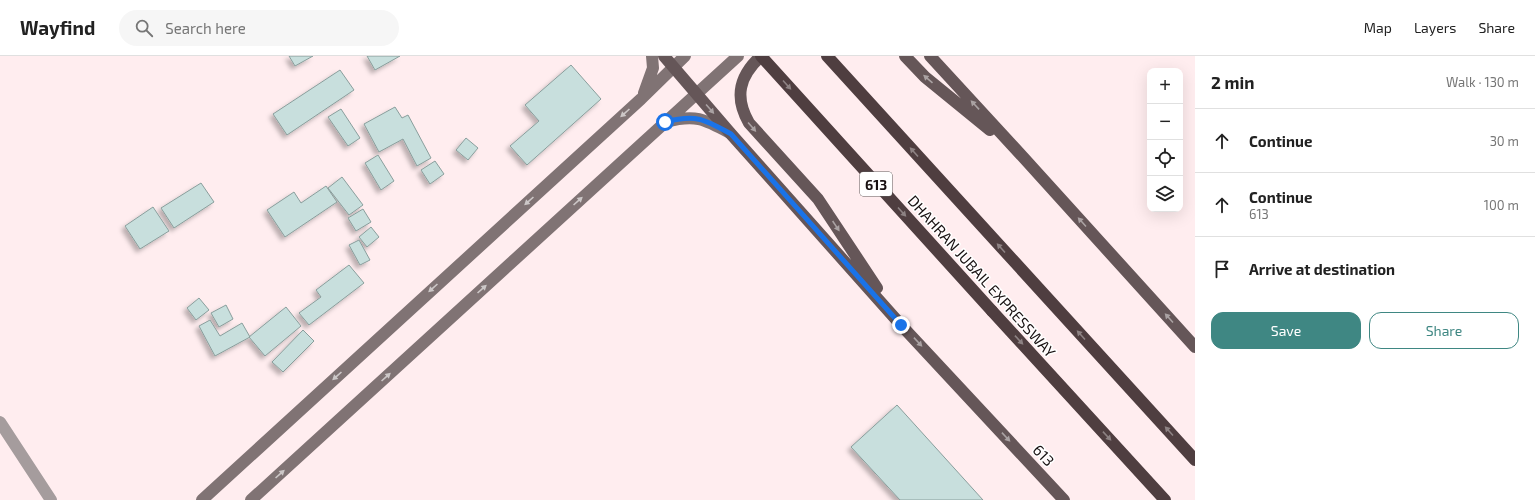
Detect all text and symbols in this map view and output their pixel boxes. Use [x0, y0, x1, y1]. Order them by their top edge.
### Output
search box [119, 10, 399, 46]
text: Wayfind [20, 16, 95, 39]
icon: search [133, 17, 155, 39]
text: Search here [165, 19, 246, 37]
text: Map [1364, 19, 1392, 36]
text: Layers [1414, 19, 1456, 36]
text: Share [1478, 19, 1515, 36]
map controls [1147, 68, 1183, 212]
button: + [1147, 68, 1183, 104]
text: 2 min [1211, 72, 1254, 92]
text: Walk · 130 m [1446, 74, 1519, 90]
one-way arrow [922, 75, 933, 84]
one-way arrow [782, 80, 791, 90]
one-way arrow [970, 100, 980, 110]
one-way arrow [706, 104, 715, 114]
button: − [1147, 104, 1183, 140]
one-way arrow [620, 108, 630, 118]
route start [656, 113, 674, 131]
one-way arrow [748, 122, 757, 132]
icon: ahead [1211, 130, 1233, 152]
text: Continue [1249, 132, 1312, 150]
text: 30 m [1490, 133, 1519, 149]
button: locate [1147, 140, 1183, 176]
one-way arrow [909, 147, 919, 157]
road number: 613 [860, 172, 892, 196]
button: layers [1147, 176, 1183, 212]
text: Continue [1249, 188, 1312, 206]
street label: DHAHRAN JUBAIL EXPRESSWAY [904, 191, 1060, 361]
icon: ahead [1211, 194, 1233, 216]
one-way arrow [524, 196, 535, 205]
one-way arrow [573, 197, 583, 206]
text: 100 m [1484, 197, 1519, 213]
text: 613 [1249, 206, 1269, 222]
one-way arrow [898, 207, 907, 218]
one-way arrow [1077, 216, 1086, 227]
one-way arrow [832, 221, 840, 232]
one-way arrow [997, 243, 1006, 253]
icon: arrive [1211, 258, 1233, 280]
text: Arrive at destination [1249, 260, 1395, 278]
one-way arrow [428, 284, 439, 293]
one-way arrow [477, 284, 487, 294]
button: Save [1211, 312, 1361, 349]
button: Share [1369, 312, 1519, 349]
one-way arrow [1164, 313, 1174, 323]
route end [892, 316, 910, 334]
one-way arrow [1077, 331, 1086, 340]
one-way arrow [1014, 335, 1024, 345]
one-way arrow [913, 337, 922, 347]
one-way arrow [333, 371, 342, 380]
one-way arrow [381, 372, 391, 381]
one-way arrow [1164, 426, 1173, 436]
one-way arrow [1102, 431, 1111, 441]
one-way arrow [1001, 433, 1010, 442]
street label: 613 [1030, 440, 1058, 470]
one-way arrow [275, 469, 285, 478]

